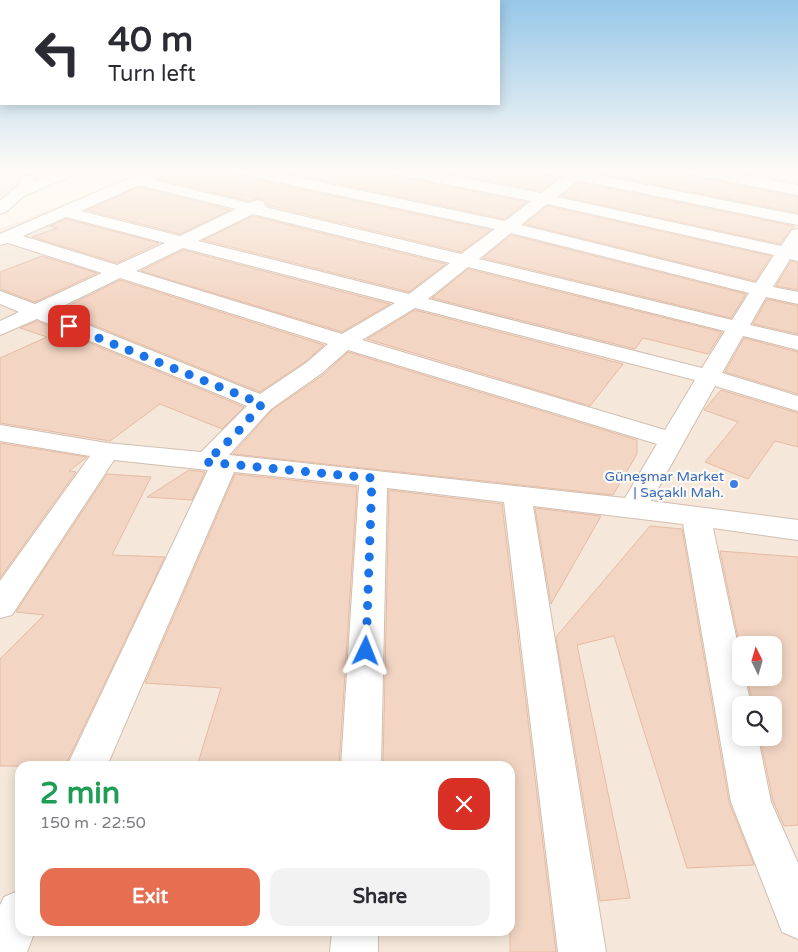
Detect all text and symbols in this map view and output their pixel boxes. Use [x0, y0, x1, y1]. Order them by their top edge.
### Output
text: 40 m [108, 19, 193, 61]
icon: left [25, 20, 90, 85]
text: Turn left [108, 61, 196, 87]
pin [48, 305, 90, 347]
icon: arrive [55, 312, 83, 340]
place label: Güneşmar Market | Saçaklı Mah. [604, 468, 725, 501]
marker: Güneşmar Market | Saçaklı Mah. [728, 478, 740, 490]
position arrow [339, 624, 391, 676]
north arrow [732, 636, 782, 686]
map controls [732, 636, 782, 746]
button: search [732, 696, 782, 746]
text: 2 min [40, 775, 120, 812]
button: close [438, 778, 490, 830]
text: 150 m · 22:50 [40, 813, 146, 833]
button: Exit [40, 868, 260, 926]
button: Share [270, 868, 490, 926]

